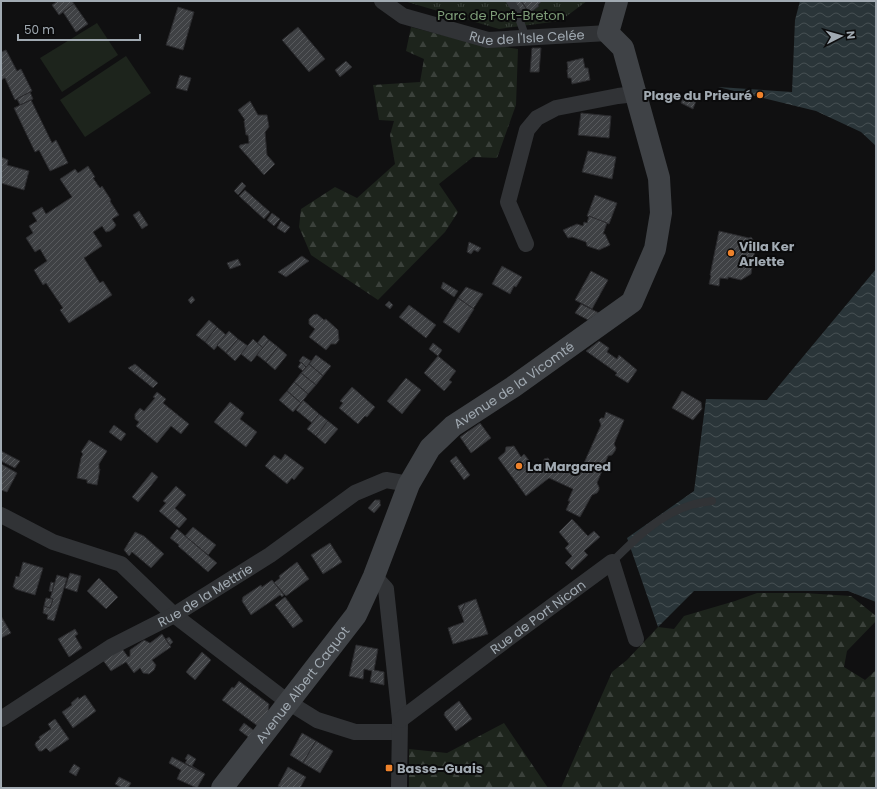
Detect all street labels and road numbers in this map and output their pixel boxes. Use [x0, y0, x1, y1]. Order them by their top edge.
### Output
street label: Rue de l'Isle Celée [467, 25, 585, 50]
street label: Avenue de la Vicomté [449, 337, 578, 433]
street label: Rue de la Mettrie [154, 559, 256, 631]
street label: Rue de Port Nican [486, 575, 589, 658]
street label: Avenue Albert Caquot [251, 622, 354, 747]

